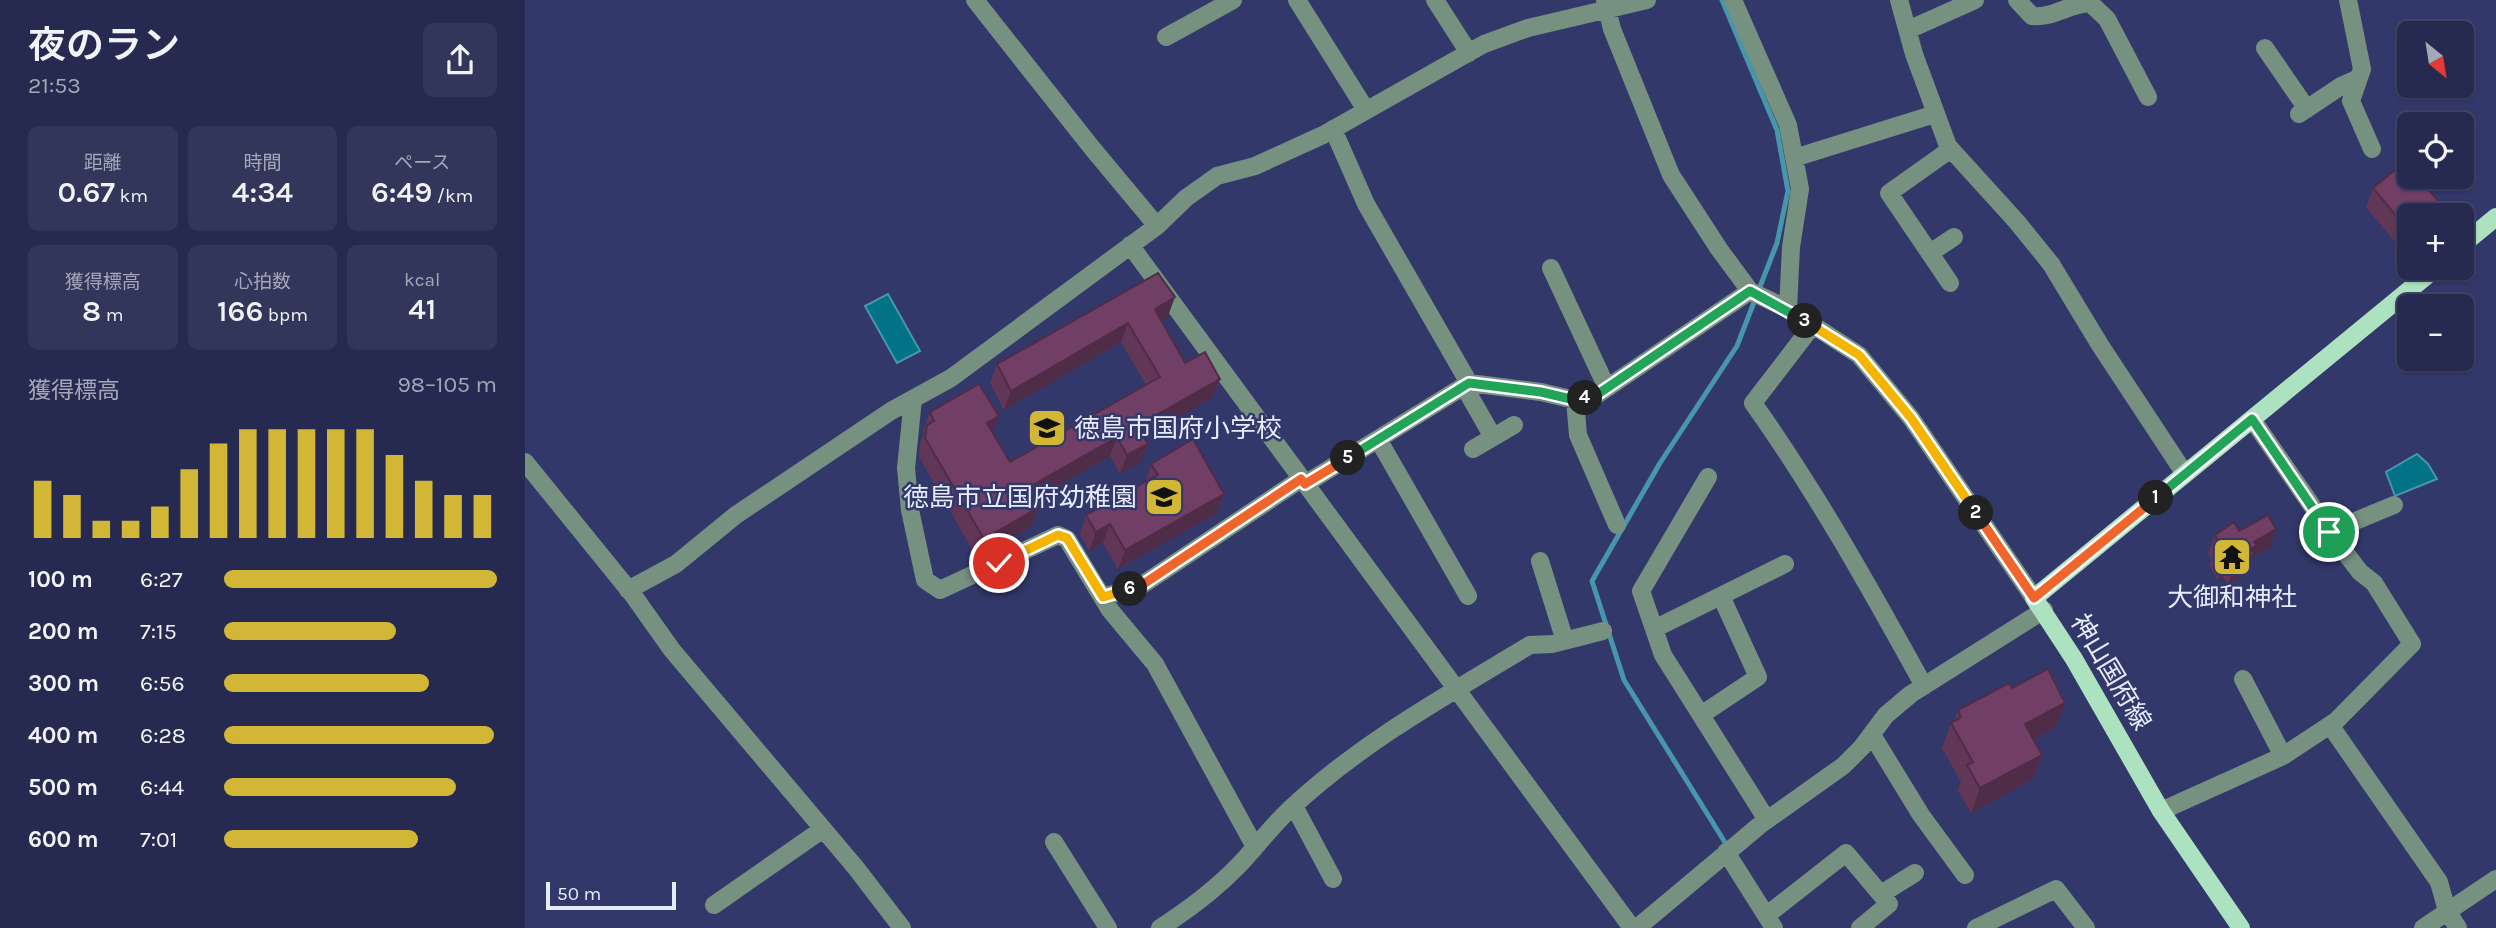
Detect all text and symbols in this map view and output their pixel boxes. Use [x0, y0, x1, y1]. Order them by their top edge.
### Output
north arrow [2397, 21, 2475, 98]
map controls [2397, 21, 2474, 371]
text: 夜のラン [28, 23, 180, 68]
button: share [423, 23, 497, 97]
text: 21:53 [28, 72, 81, 99]
button: locate [2397, 112, 2474, 189]
text: 距離 [84, 152, 122, 174]
text: 時間 [243, 152, 282, 174]
text: ペース [394, 152, 450, 174]
text: 0.67 [58, 174, 115, 210]
text: 4:34 [232, 174, 293, 210]
text: 6:49 [371, 174, 432, 210]
text: km [115, 185, 148, 207]
text: /km [432, 185, 473, 207]
button: + [2397, 203, 2474, 280]
text: kcal [404, 269, 440, 291]
text: 獲得標高 [65, 271, 141, 293]
text: 心拍数 [234, 271, 291, 293]
text: 41 [408, 291, 436, 327]
text: 8 [82, 293, 101, 329]
text: 166 [217, 293, 263, 329]
button: − [2397, 294, 2474, 371]
text: m [101, 304, 124, 326]
text: bpm [263, 304, 308, 326]
pin: 3 [1787, 304, 1823, 338]
text: 3 [1799, 309, 1810, 331]
text: 98–105 m [397, 371, 497, 398]
text: 獲得標高 [28, 377, 120, 404]
pin: 4 [1567, 380, 1603, 416]
text: 4 [1579, 386, 1590, 408]
school or university icon: 徳島市国府小学校 [1026, 407, 1068, 449]
place label: 徳島市国府小学校 [1074, 413, 1282, 444]
pin: 5 [1331, 440, 1365, 476]
text: 5 [1342, 446, 1353, 468]
school or university icon: 徳島市立国府幼稚園 [1143, 476, 1185, 518]
pin: 1 [2139, 480, 2173, 516]
place label: 徳島市立国府幼稚園 [903, 482, 1137, 513]
text: 1 [2152, 486, 2159, 508]
pin: 2 [1959, 496, 1993, 530]
text: 2 [1970, 501, 1981, 523]
pin [2299, 502, 2359, 562]
icon: arrive [2310, 513, 2348, 551]
pin [969, 533, 1029, 593]
temple icon: 大御和神社 [2211, 536, 2253, 578]
icon: check [980, 544, 1018, 582]
text: 100 m [28, 566, 93, 593]
text: 6:27 [140, 566, 183, 593]
pin: 6 [1113, 572, 1147, 606]
text: 6 [1124, 577, 1135, 599]
place label: 大御和神社 [2167, 582, 2297, 613]
street label: 神山国府線 [2064, 608, 2158, 736]
text: 200 m [28, 618, 99, 645]
text: 7:15 [140, 618, 177, 645]
text: 300 m [28, 670, 99, 697]
text: 6:56 [140, 670, 185, 697]
text: 400 m [28, 722, 98, 749]
text: 6:28 [140, 722, 186, 749]
text: 500 m [28, 774, 98, 801]
text: 6:44 [140, 774, 184, 801]
text: 600 m [28, 826, 99, 853]
text: 7:01 [140, 826, 177, 853]
scale bar [546, 879, 675, 911]
text: 50 m [557, 883, 601, 905]

